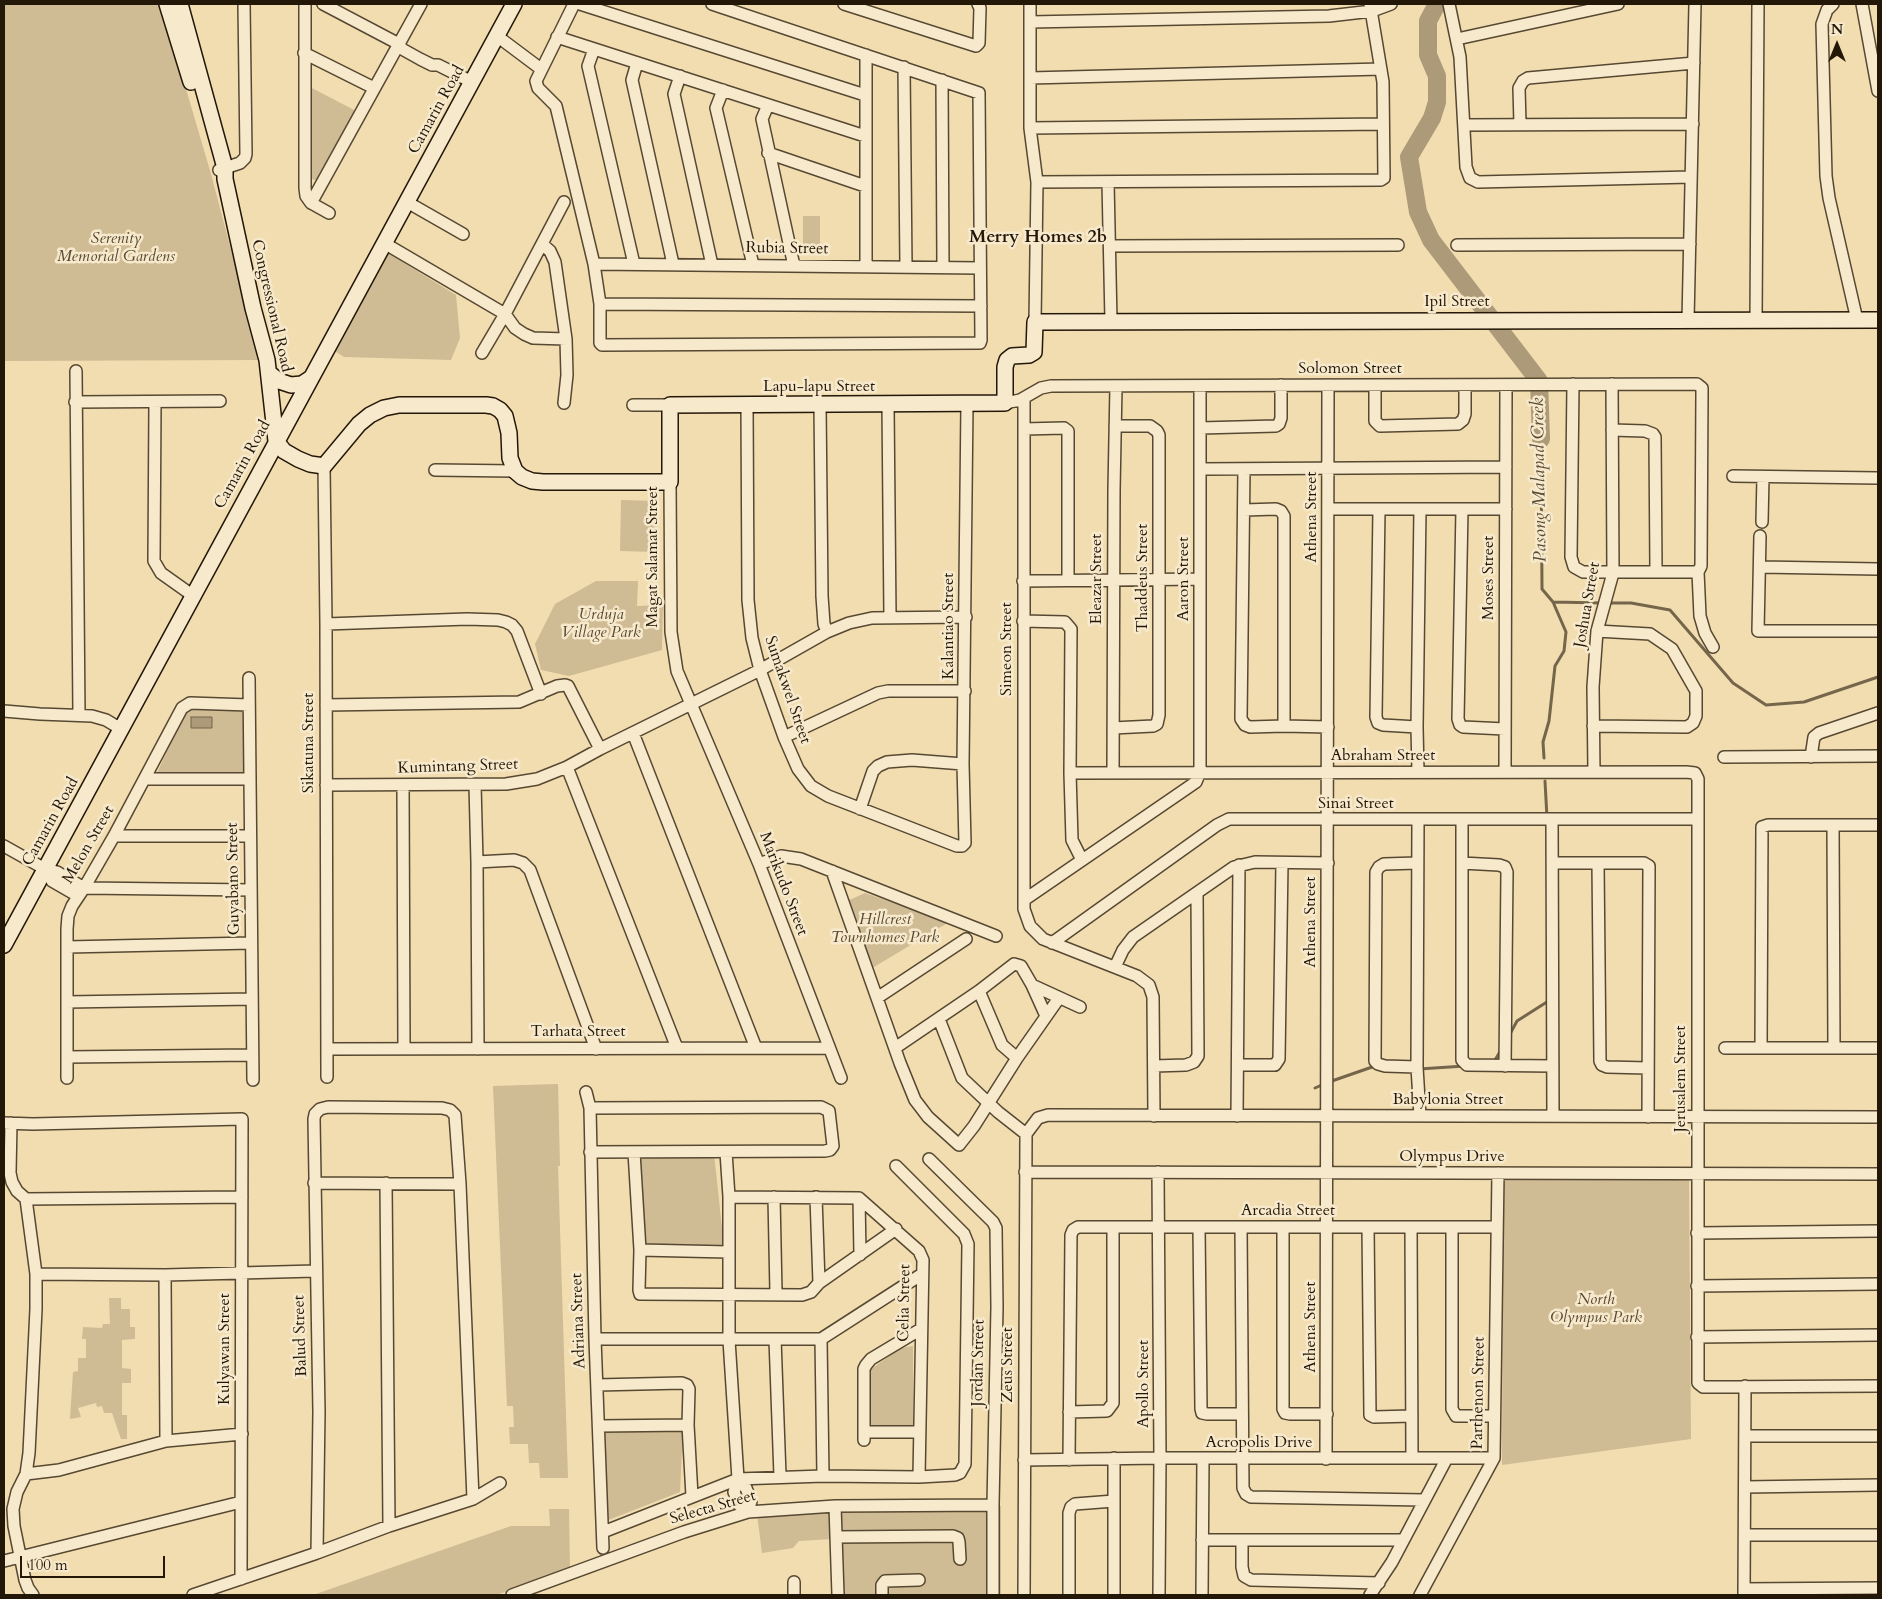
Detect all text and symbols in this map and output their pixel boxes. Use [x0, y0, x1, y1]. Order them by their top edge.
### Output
north arrow [1812, 20, 1862, 70]
text: N [1831, 20, 1843, 39]
street label: Camarin Road [405, 62, 469, 158]
district label: Merry Homes 2b [969, 227, 1107, 249]
park label: Serenity Memorial Gardens [57, 229, 175, 267]
street label: Congressional Road [246, 238, 296, 374]
street label: Rubia Street [746, 239, 828, 259]
street label: Ipil Street [1424, 292, 1490, 312]
street label: Solomon Street [1298, 359, 1402, 379]
street label: Lapu-lapu Street [763, 377, 875, 397]
water label: Pasong Malapad Creek [1528, 398, 1552, 562]
street label: Camarin Road [211, 417, 275, 513]
street label: Athena Street [1302, 471, 1322, 563]
street label: Magat Salamat Street [643, 486, 663, 628]
street label: Thaddeus Street [1133, 524, 1153, 632]
street label: Eleazar Street [1087, 534, 1107, 624]
street label: Moses Street [1479, 536, 1499, 620]
street label: Aaron Street [1174, 537, 1194, 621]
street label: Joshua Street [1571, 561, 1605, 649]
street label: Kalantiao Street [939, 573, 959, 679]
street label: Simeon Street [997, 602, 1017, 696]
park label: Urduja Village Park [561, 605, 641, 643]
street label: Sumakwel Street [760, 634, 814, 746]
street label: Sikatuna Street [299, 693, 319, 793]
street label: Abraham Street [1331, 746, 1435, 766]
street label: Kumintang Street [397, 755, 519, 779]
street label: Camarin Road [19, 774, 83, 870]
street label: Sinai Street [1318, 794, 1394, 814]
street label: Melon Street [59, 803, 119, 887]
street label: Guyabano Street [223, 822, 245, 936]
street label: Marikudo Street [754, 829, 812, 939]
street label: Athena Street [1301, 876, 1321, 968]
park label: Hillcrest Townhomes Park [831, 910, 939, 948]
street label: Tarhata Street [531, 1022, 625, 1042]
street label: Jerusalem Street [1671, 1025, 1691, 1133]
street label: Babylonia Street [1393, 1090, 1503, 1110]
street label: Olympus Drive [1399, 1147, 1505, 1167]
street label: Arcadia Street [1241, 1201, 1335, 1221]
street label: Celia Street [895, 1264, 915, 1342]
street label: Adriana Street [568, 1273, 590, 1369]
street label: Athena Street [1301, 1281, 1321, 1373]
park label: North Olympus Park [1550, 1290, 1642, 1328]
street label: Kulyawan Street [215, 1293, 235, 1405]
street label: Balud Street [290, 1295, 312, 1377]
street label: Jordan Street [969, 1319, 989, 1407]
street label: Zeus Street [998, 1327, 1018, 1403]
street label: Parthenon Street [1468, 1336, 1490, 1450]
street label: Apollo Street [1134, 1340, 1154, 1428]
street label: Acropolis Drive [1205, 1433, 1313, 1453]
street label: Selecta Street [668, 1487, 758, 1529]
scale bar [22, 1546, 168, 1578]
text: 100 m [28, 1555, 68, 1575]

